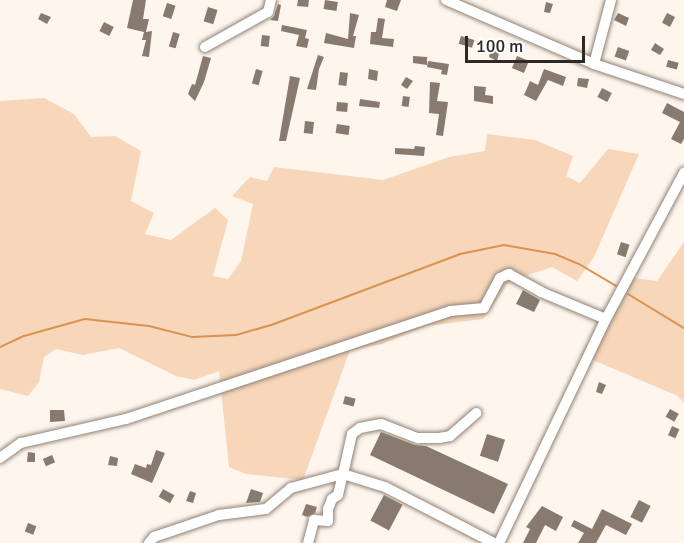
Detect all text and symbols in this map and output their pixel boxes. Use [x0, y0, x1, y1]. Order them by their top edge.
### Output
scale bar [468, 24, 588, 62]
text: 100 m [476, 35, 523, 57]

